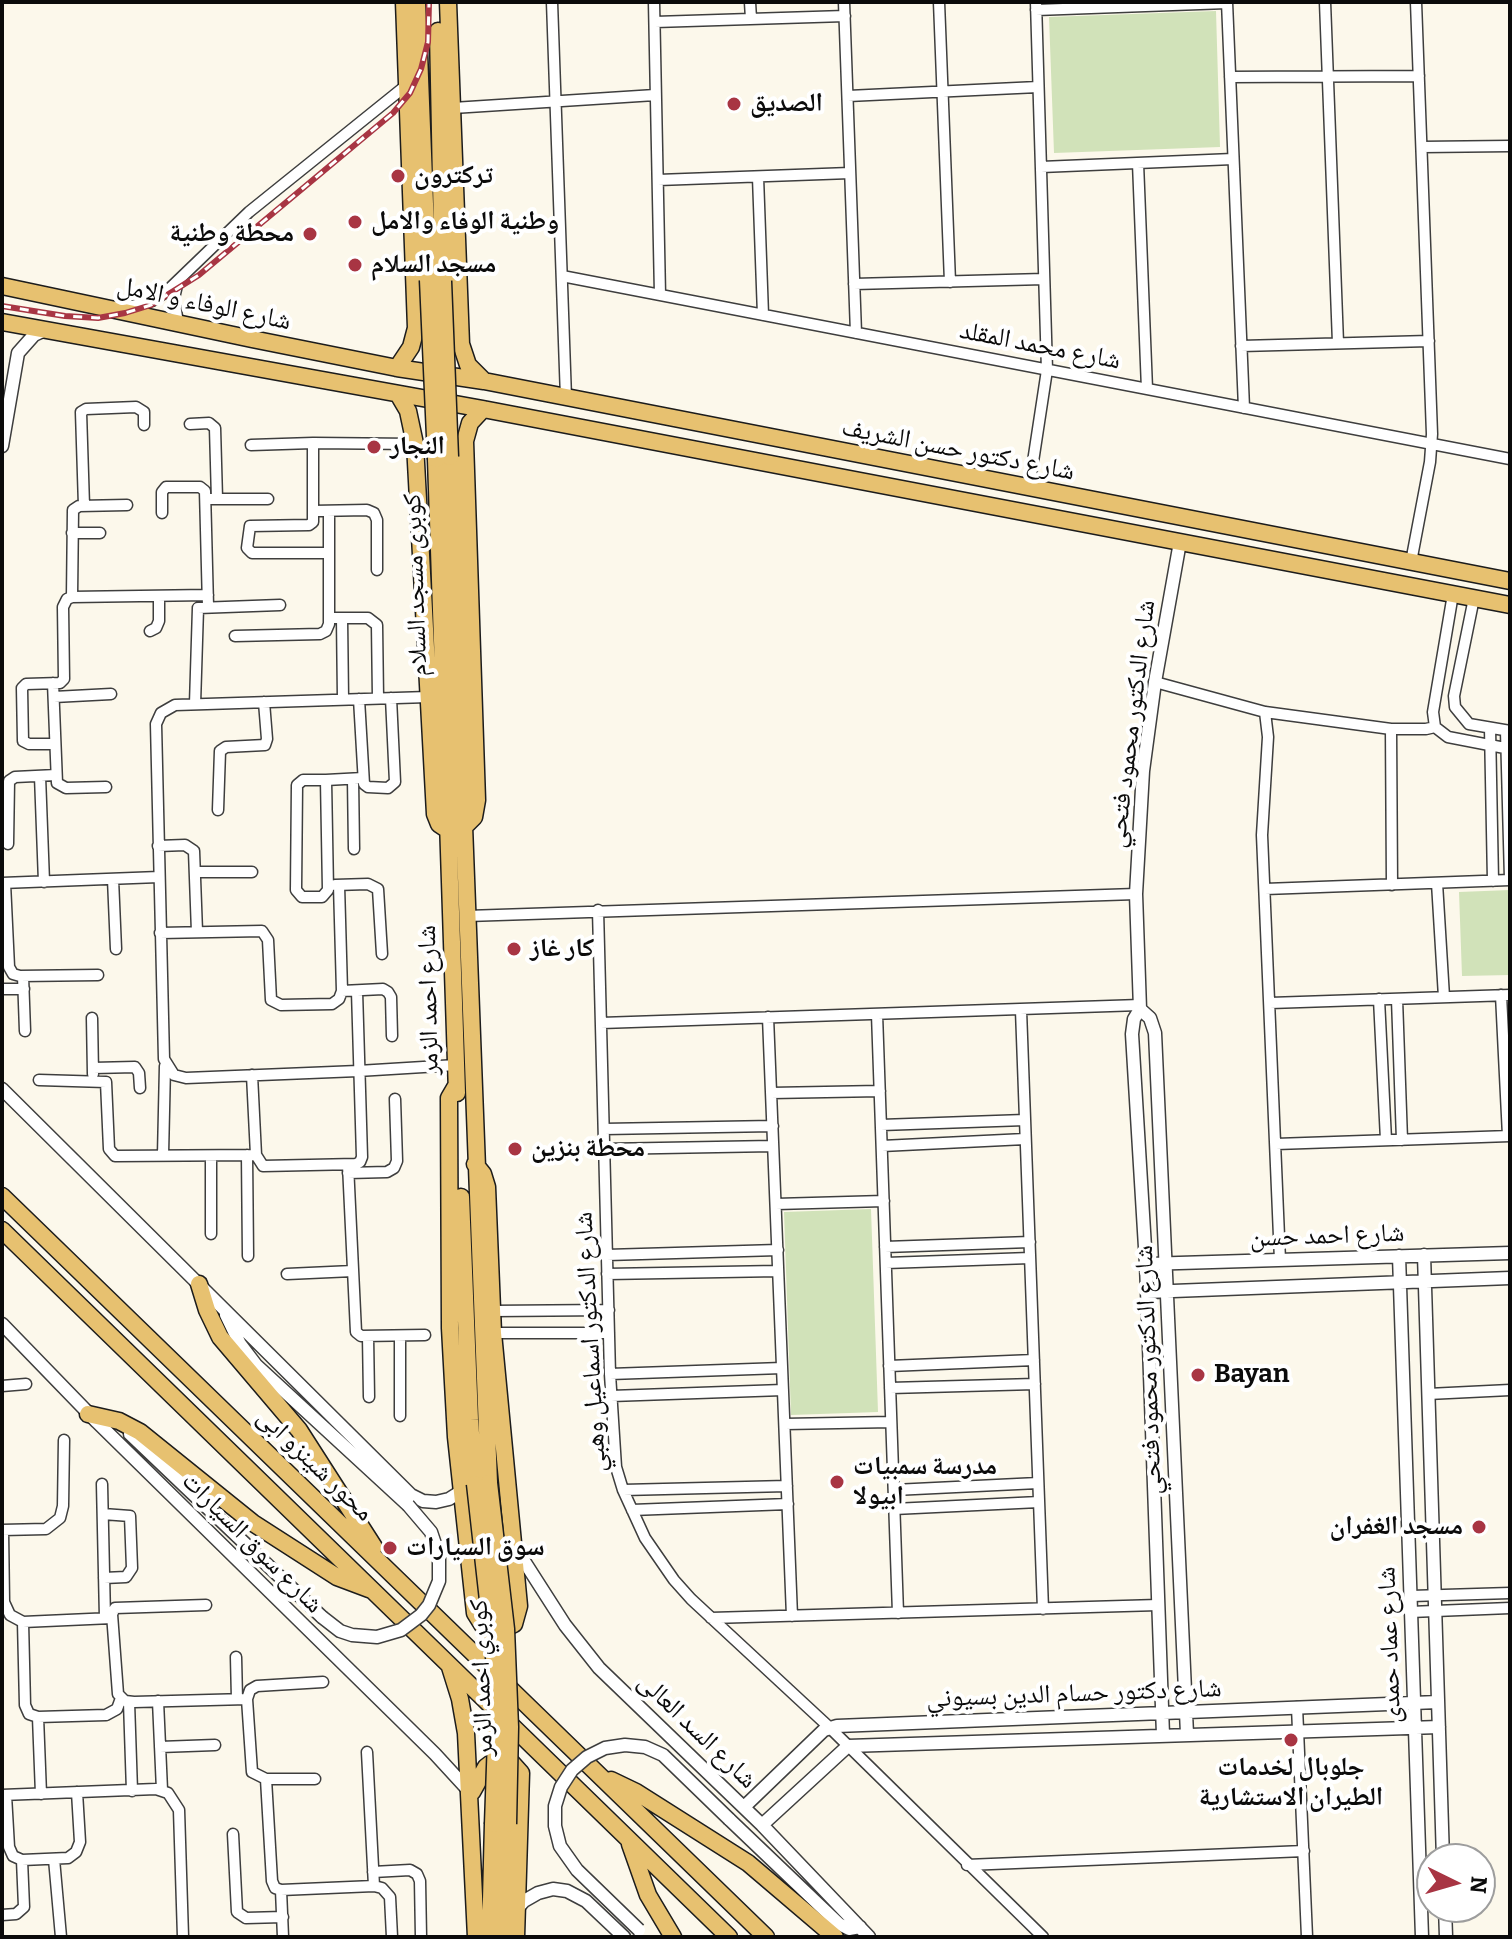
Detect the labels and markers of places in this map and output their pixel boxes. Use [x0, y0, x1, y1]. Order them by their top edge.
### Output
place label: الصديق [750, 88, 823, 120]
marker: الصديق [725, 95, 743, 113]
place label: تركترون [414, 160, 493, 192]
marker: تركترون [389, 167, 407, 185]
place label: وطنية الوفاء والامل [371, 206, 559, 238]
marker: وطنية الوفاء والامل [346, 213, 364, 231]
place label: محطة وطنية [169, 218, 294, 250]
marker: محطة وطنية [301, 225, 319, 243]
place label: مسجد السلام [371, 249, 496, 281]
marker: مسجد السلام [346, 256, 364, 274]
place label: النجار [390, 431, 445, 463]
marker: النجار [365, 438, 383, 456]
place label: كار غاز [530, 933, 594, 965]
marker: كار غاز [505, 940, 523, 958]
place label: محطة بنزين [531, 1133, 645, 1165]
marker: محطة بنزين [506, 1140, 524, 1158]
place label: Bayan [1214, 1359, 1290, 1391]
marker: Bayan [1189, 1366, 1207, 1384]
place label: مدرسة سمبيات ابيولا [853, 1451, 997, 1512]
marker: مدرسة سمبيات ابيولا [828, 1473, 846, 1491]
place label: مسجد الغفران [1329, 1511, 1463, 1543]
marker: مسجد الغفران [1470, 1518, 1488, 1536]
place label: سوق السيارات [406, 1532, 545, 1564]
marker: سوق السيارات [381, 1539, 399, 1557]
marker: جلوبال لخدمات الطيران الاستشارية [1282, 1731, 1300, 1749]
place label: جلوبال لخدمات الطيران الاستشارية [1199, 1752, 1383, 1814]

